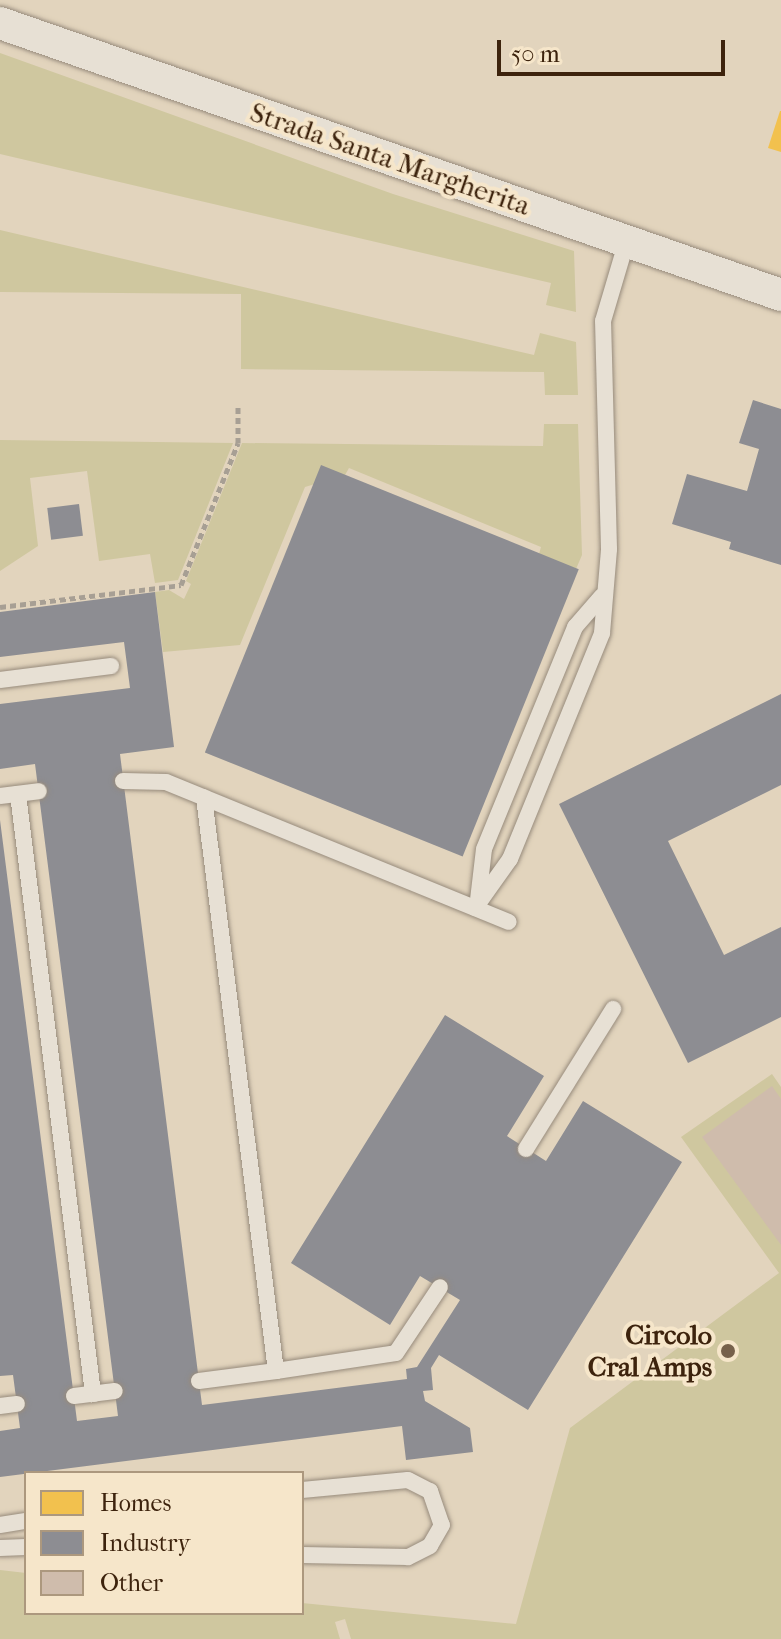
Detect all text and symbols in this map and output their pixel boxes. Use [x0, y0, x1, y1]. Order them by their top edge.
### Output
scale bar [501, 24, 729, 74]
text: 50 m [511, 40, 560, 68]
street label: Strada Santa Margherita [246, 95, 534, 223]
place label: Circolo Cral Amps [588, 1318, 712, 1384]
marker: Circolo Cral Amps [719, 1342, 737, 1360]
legend [24, 1471, 304, 1615]
text: Homes [100, 1489, 171, 1517]
text: Industry [100, 1529, 190, 1557]
text: Other [100, 1569, 163, 1597]

